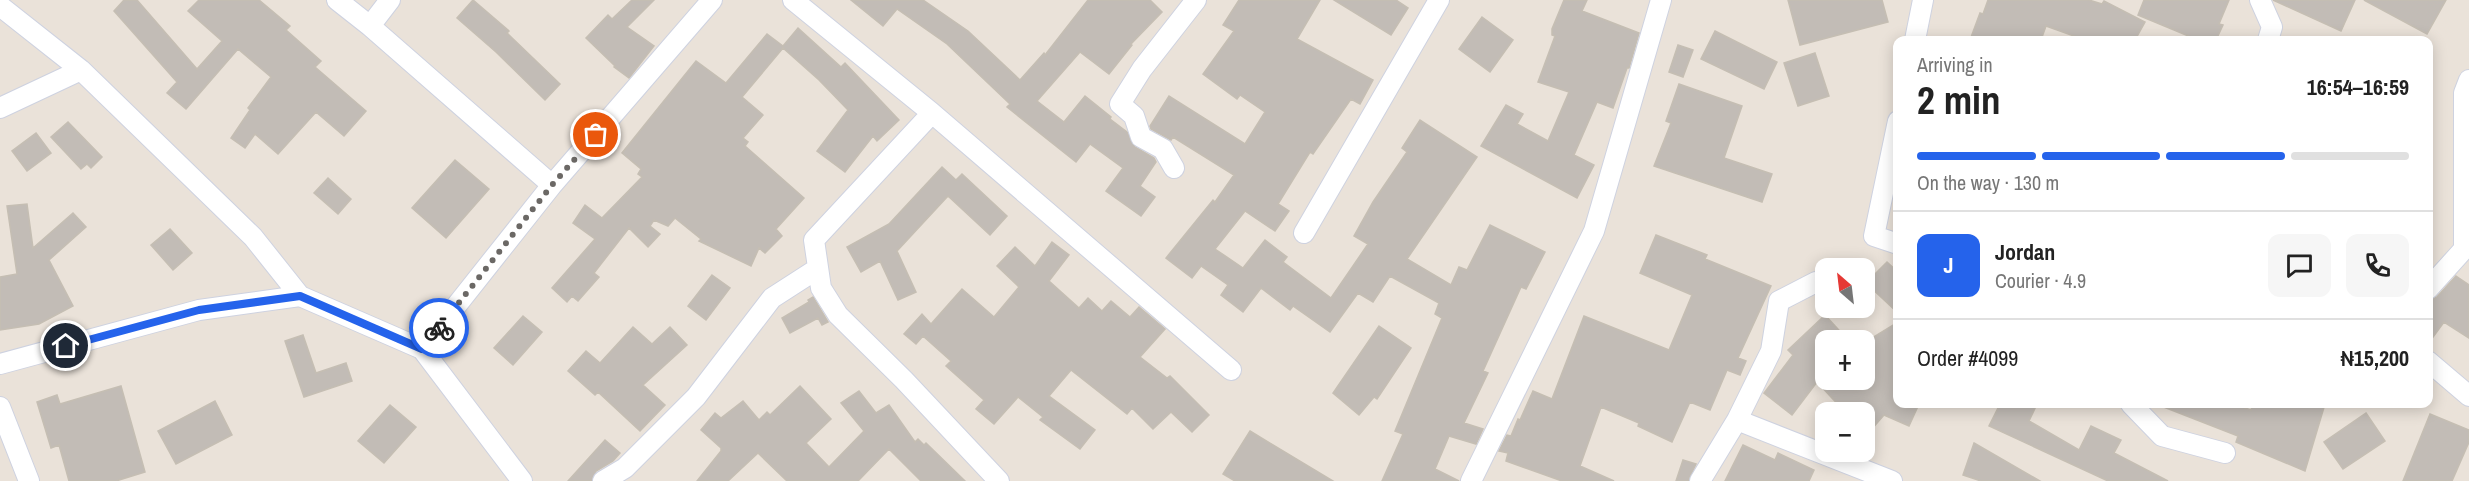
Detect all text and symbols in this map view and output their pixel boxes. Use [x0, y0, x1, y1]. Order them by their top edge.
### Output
text: Arriving in [1917, 51, 1993, 78]
text: 16:54–16:59 [2307, 72, 2409, 102]
text: 2 min [1917, 74, 2001, 126]
pin [570, 109, 621, 160]
icon: bag [579, 118, 612, 151]
text: On the way · 130 m [1917, 169, 2059, 196]
button: chat [2268, 234, 2331, 297]
button: phone [2346, 234, 2409, 297]
text: Jordan [1995, 237, 2055, 267]
text: J [1943, 250, 1954, 280]
north arrow [1815, 258, 1875, 318]
map controls [1815, 258, 1875, 462]
text: Courier · 4.9 [1995, 267, 2086, 294]
courier [409, 298, 469, 358]
icon: bike [423, 312, 456, 345]
pin [40, 320, 91, 371]
icon: home [49, 329, 82, 362]
button: + [1815, 330, 1875, 390]
text: Order #4099 [1917, 343, 2018, 373]
text: ₦15,200 [2341, 343, 2409, 373]
button: − [1815, 402, 1875, 462]

